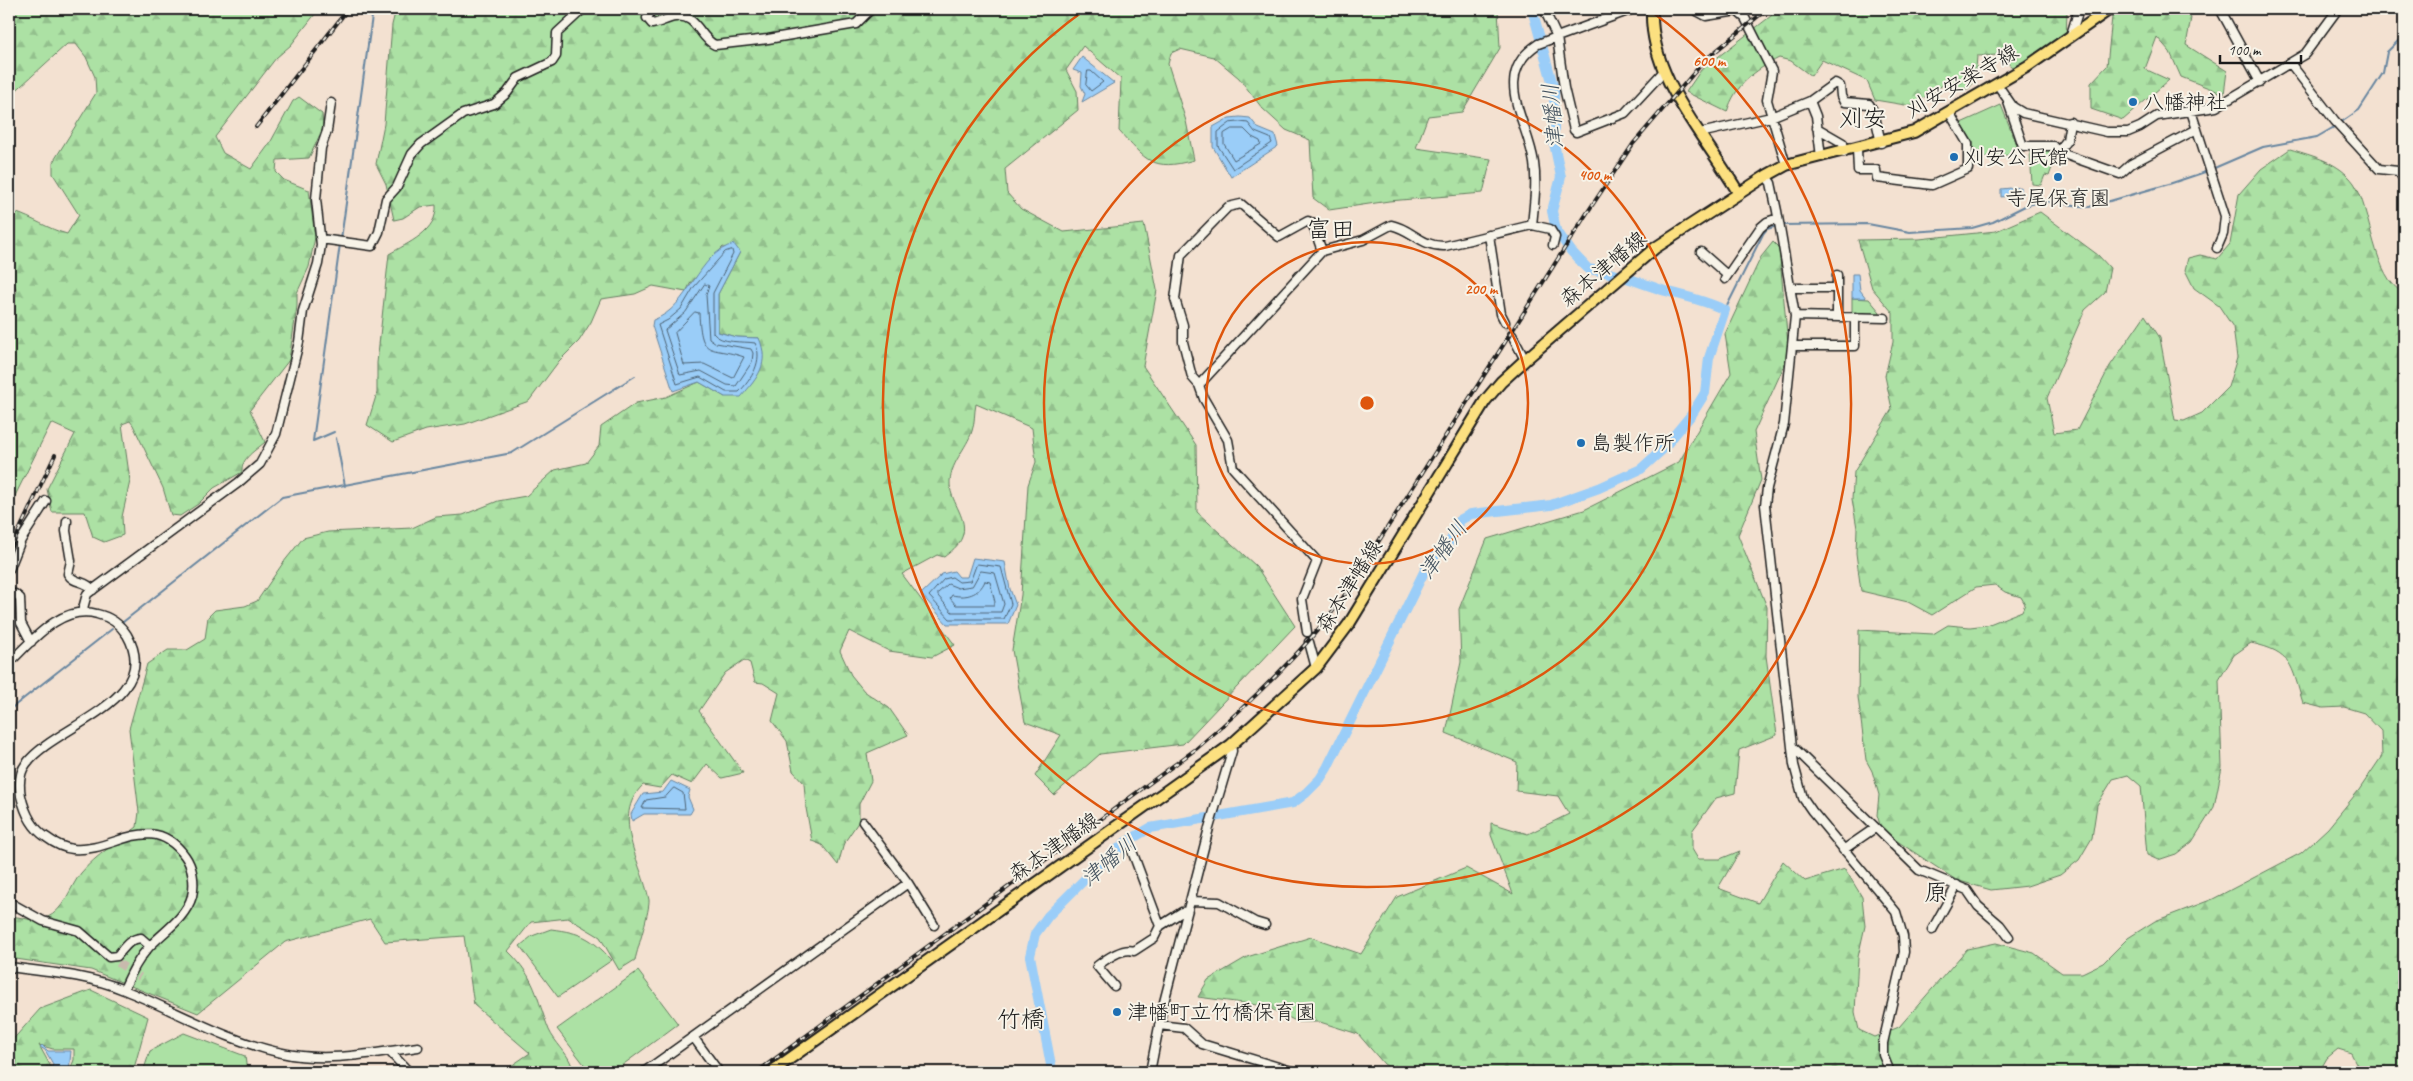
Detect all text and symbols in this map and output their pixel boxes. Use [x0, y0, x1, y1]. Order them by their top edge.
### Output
scale bar [2220, 32, 2302, 64]
street label: 刈安安楽寺線 [1901, 38, 2023, 124]
text: 100 m [2228, 41, 2262, 60]
text: 600 m [1693, 52, 1727, 71]
water label: 津幡川 [1536, 82, 1570, 150]
place label: 八幡神社 [2143, 89, 2227, 115]
marker: 八幡神社 [2127, 96, 2139, 108]
district label: 刈安 [1839, 103, 1887, 133]
place label: 刈安公民館 [1964, 144, 2069, 170]
marker: 刈安公民館 [1948, 151, 1960, 163]
text: 400 m [1579, 166, 1613, 185]
marker: 寺尾保育園 [2052, 171, 2064, 183]
place label: 寺尾保育園 [2006, 185, 2111, 211]
district label: 富田 [1307, 214, 1355, 244]
street label: 森本津幡線 [1554, 225, 1652, 313]
text: 200 m [1465, 280, 1499, 299]
centre of rings [1358, 394, 1376, 412]
place label: 島製作所 [1591, 430, 1675, 456]
marker: 島製作所 [1575, 437, 1587, 449]
water label: 津幡川 [1412, 515, 1474, 585]
street label: 森本津幡線 [1310, 535, 1388, 637]
street label: 森本津幡線 [1004, 806, 1104, 888]
water label: 津幡川 [1075, 829, 1143, 893]
district label: 原 [1924, 877, 1948, 907]
place label: 津幡町立竹橋保育園 [1127, 999, 1316, 1025]
district label: 竹橋 [997, 1004, 1045, 1034]
marker: 津幡町立竹橋保育園 [1111, 1006, 1123, 1018]

